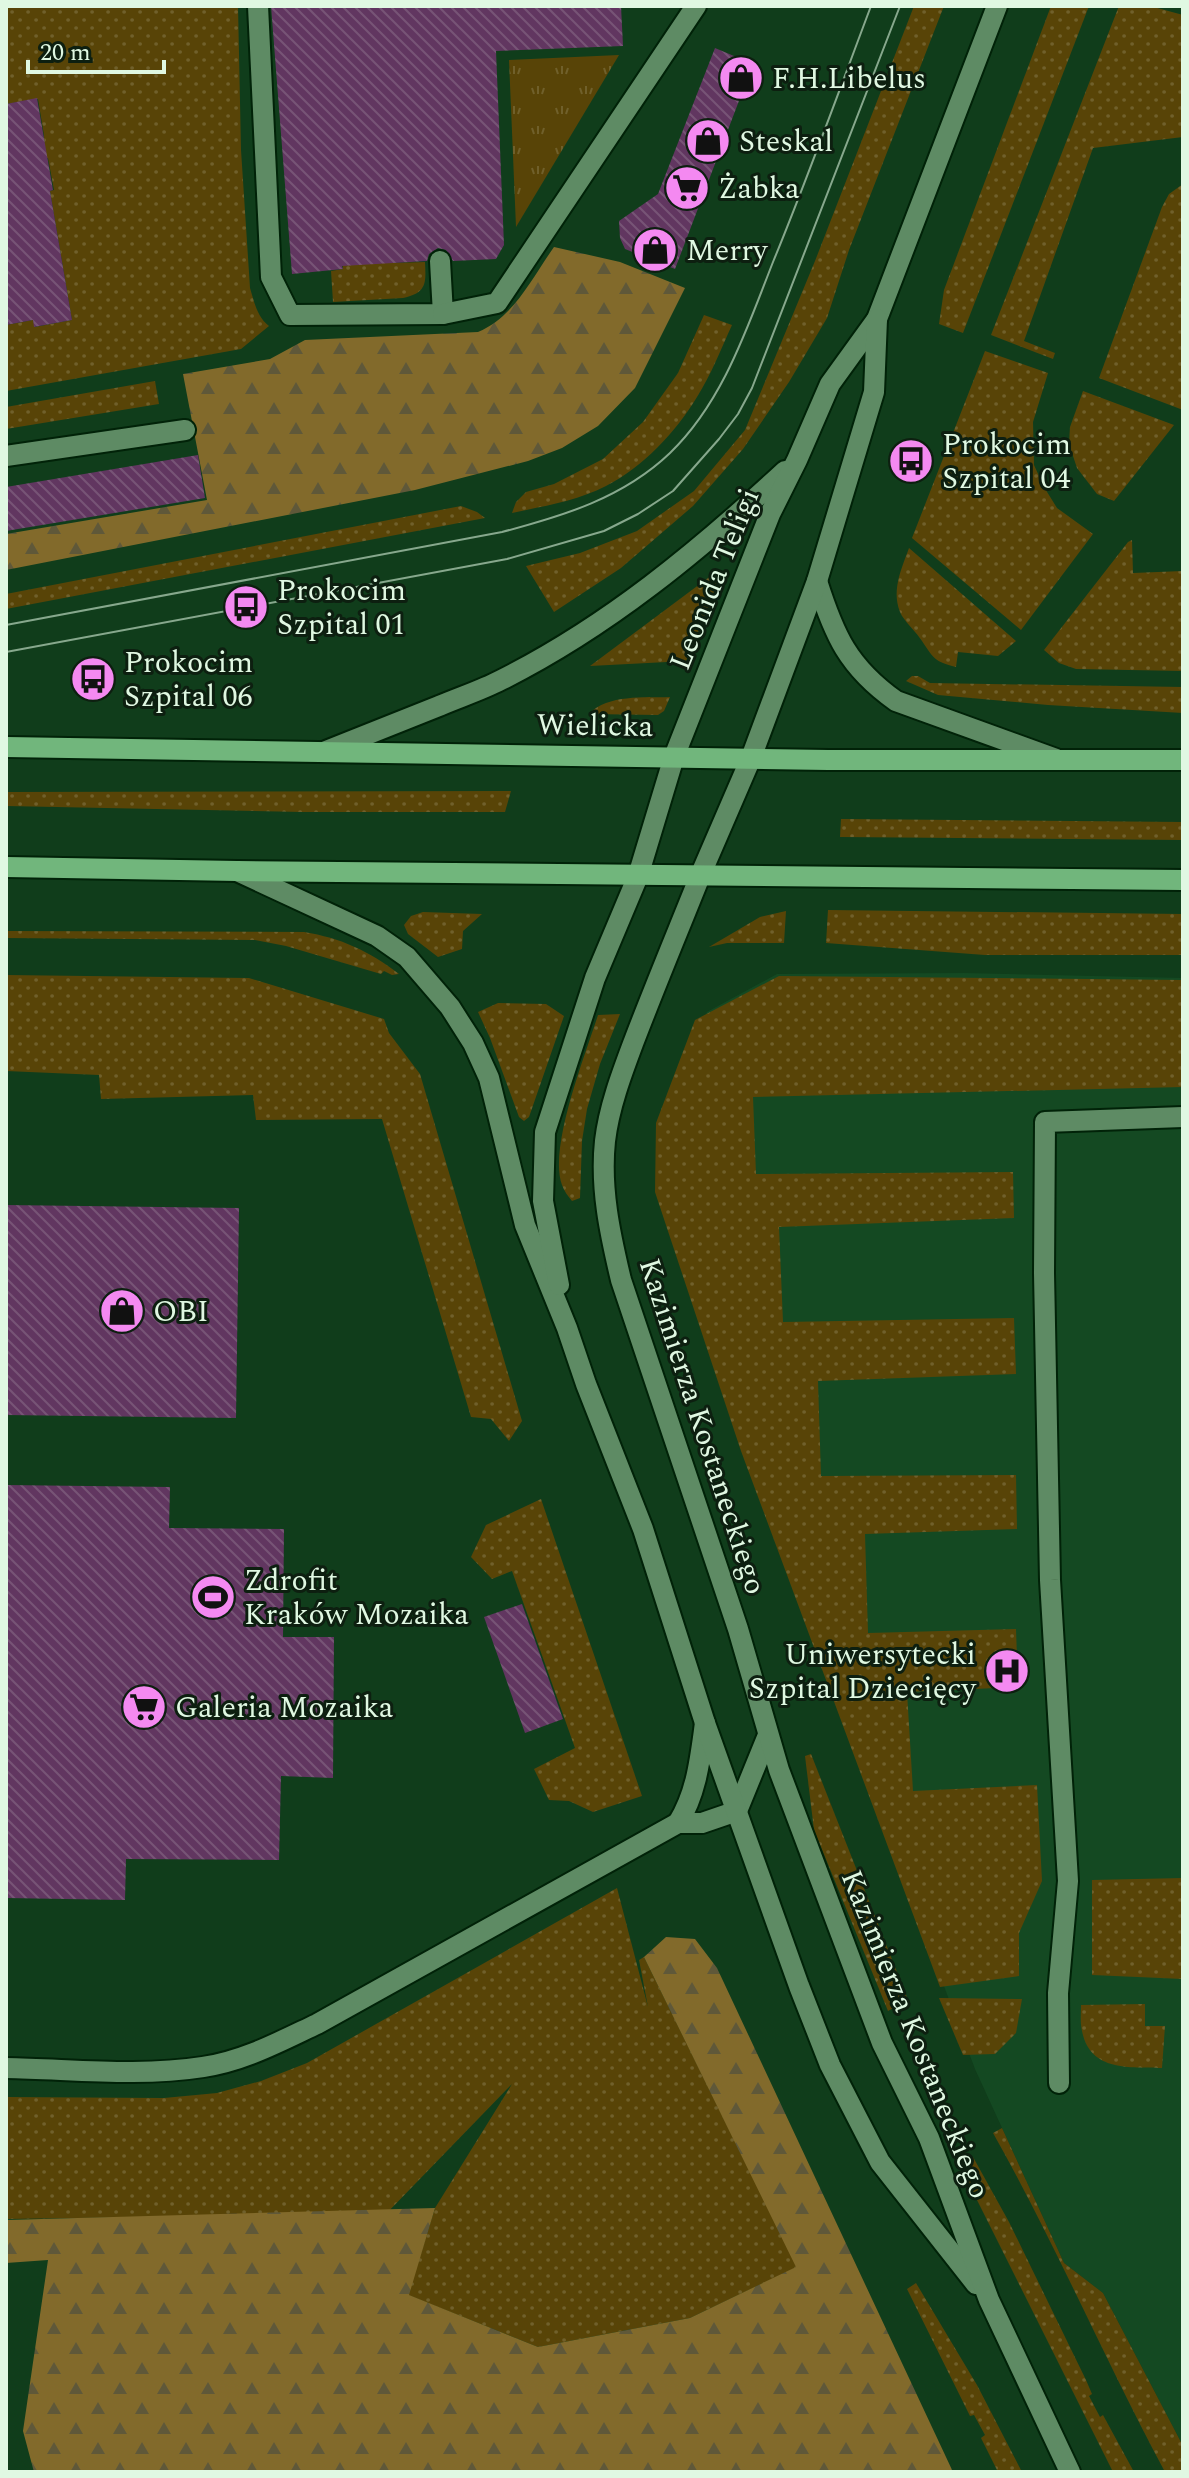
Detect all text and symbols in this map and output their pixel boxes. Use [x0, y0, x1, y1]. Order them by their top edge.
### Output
scale bar [28, 24, 164, 74]
text: 20 m [40, 35, 91, 71]
shop icon: F.H.Libelus [717, 54, 765, 102]
place label: F.H.Libelus [772, 56, 926, 102]
shop icon: Steskal [684, 117, 732, 165]
place label: Steskal [739, 119, 833, 165]
supermarket icon: Żabka [663, 164, 711, 212]
place label: Żabka [718, 166, 800, 212]
shop icon: Merry [631, 226, 679, 274]
place label: Merry [686, 228, 769, 274]
place label: Prokocim Szpital 04 [942, 422, 1071, 502]
bus stop icon: Prokocim Szpital 04 [887, 437, 935, 485]
street label: Leonida Teligi [658, 481, 772, 677]
place label: Prokocim Szpital 01 [277, 568, 406, 648]
bus stop icon: Prokocim Szpital 01 [222, 583, 270, 631]
place label: Prokocim Szpital 06 [124, 640, 253, 720]
bus stop icon: Prokocim Szpital 06 [69, 655, 117, 703]
street label: Wielicka [536, 702, 654, 750]
street label: Kazimierza Kostaneckiego [626, 1252, 778, 1600]
shop icon: OBI [98, 1287, 146, 1335]
place label: OBI [153, 1289, 209, 1335]
place label: Zdrofit Kraków Mozaika [244, 1558, 469, 1638]
sports icon: Zdrofit Kraków Mozaika [189, 1573, 237, 1621]
place label: Uniwersytecki Szpital Dziecięcy [749, 1632, 978, 1712]
hospital icon: Uniwersytecki Szpital Dziecięcy [983, 1647, 1031, 1695]
supermarket icon: Galeria Mozaika [120, 1683, 168, 1731]
place label: Galeria Mozaika [175, 1685, 394, 1731]
street label: Kazimierza Kostaneckiego [828, 1863, 1002, 2206]

